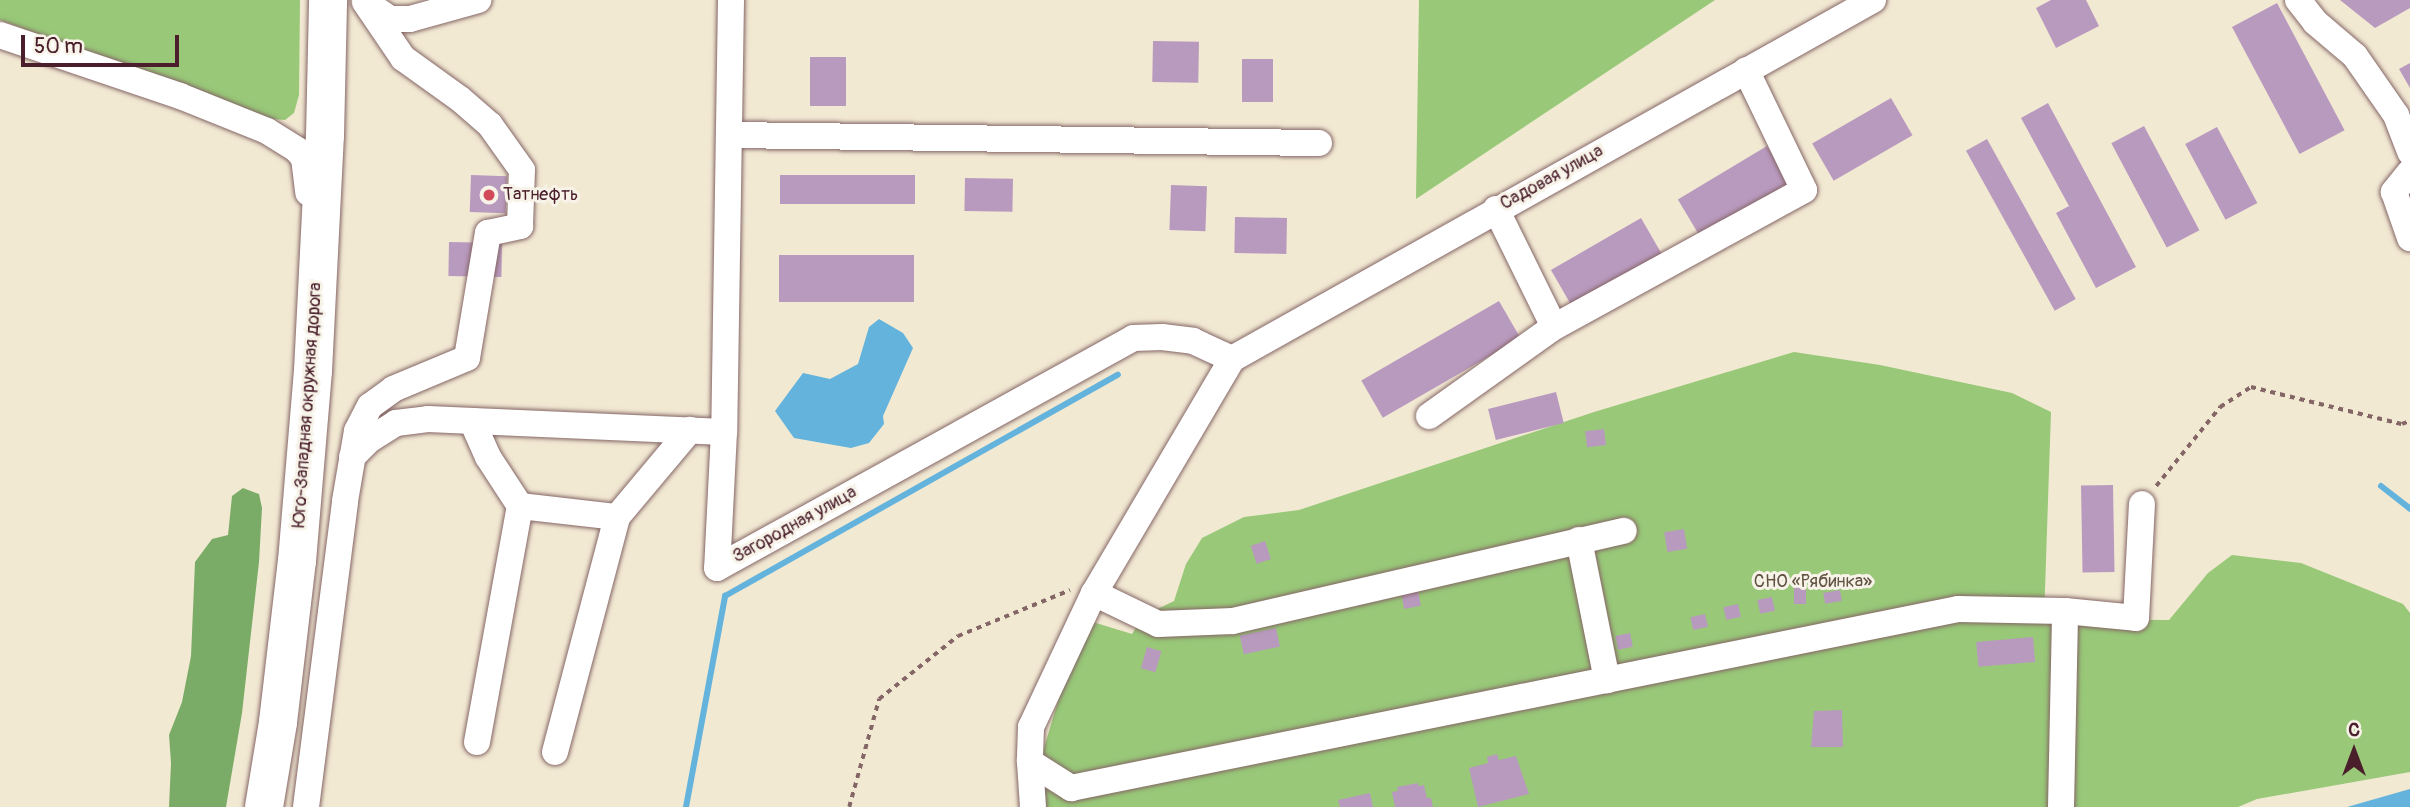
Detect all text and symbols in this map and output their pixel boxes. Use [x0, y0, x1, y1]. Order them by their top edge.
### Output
scale bar [24, 21, 182, 65]
text: 50 m [34, 33, 83, 60]
street label: Садовая улица [1497, 141, 1607, 215]
place label: Татнефть [503, 184, 578, 206]
marker: Татнефть [481, 187, 497, 203]
street label: Юго-Западная окружная дорога [289, 282, 327, 528]
street label: Загородная улица [729, 482, 861, 568]
park label: СНО «Рябинка» [1754, 571, 1872, 593]
north arrow [2319, 716, 2389, 786]
text: С [2348, 718, 2360, 742]

